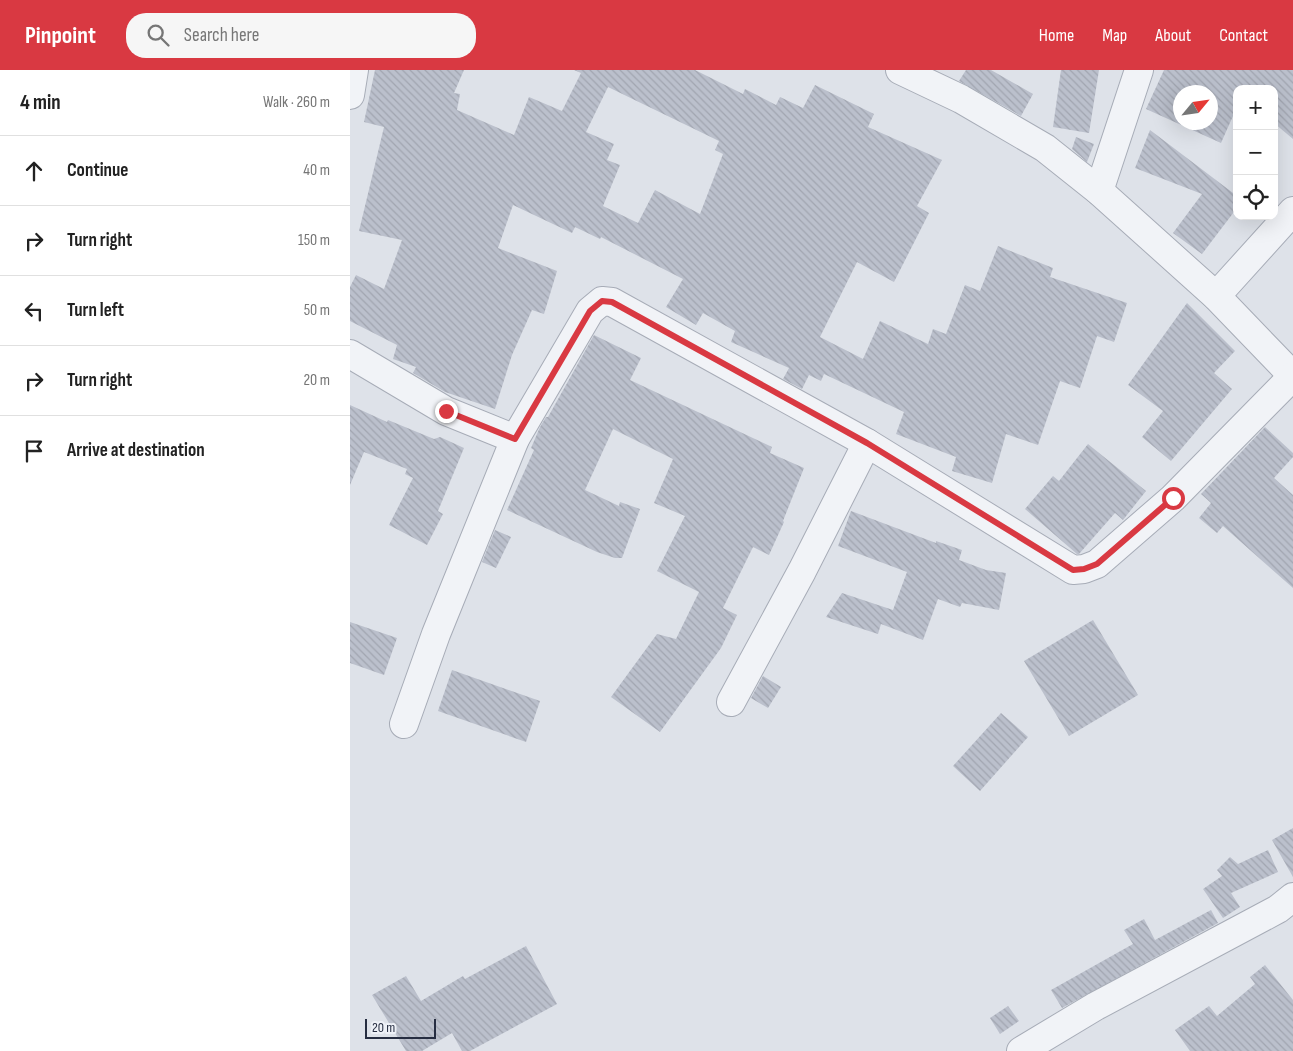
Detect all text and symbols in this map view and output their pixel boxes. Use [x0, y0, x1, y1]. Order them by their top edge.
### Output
search box [126, 13, 476, 58]
text: Pinpoint [25, 21, 96, 50]
icon: search [144, 21, 172, 49]
text: Search here [184, 24, 259, 47]
text: Home [1039, 25, 1074, 46]
text: Map [1102, 25, 1127, 46]
text: About [1155, 25, 1191, 46]
text: Contact [1219, 25, 1268, 46]
north arrow [1173, 85, 1218, 130]
map controls [1233, 85, 1278, 220]
button: + [1233, 85, 1278, 130]
text: 4 min [20, 90, 61, 115]
text: Walk · 260 m [263, 93, 330, 112]
button: − [1233, 130, 1278, 175]
icon: ahead [20, 157, 48, 185]
text: Continue [67, 159, 128, 182]
text: 40 m [303, 161, 330, 180]
button: locate [1233, 175, 1278, 220]
icon: right [20, 227, 48, 255]
text: Turn right [67, 229, 132, 252]
text: 150 m [298, 231, 330, 250]
icon: left [20, 297, 48, 325]
text: Turn left [67, 299, 124, 322]
text: 50 m [304, 301, 330, 320]
icon: right [20, 367, 48, 395]
text: Turn right [67, 369, 132, 392]
text: 20 m [303, 371, 330, 390]
route end [435, 400, 458, 423]
icon: arrive [20, 437, 48, 465]
text: Arrive at destination [67, 439, 205, 462]
route start [1162, 487, 1185, 510]
scale bar [365, 1016, 436, 1039]
text: 20 m [372, 1019, 395, 1036]

